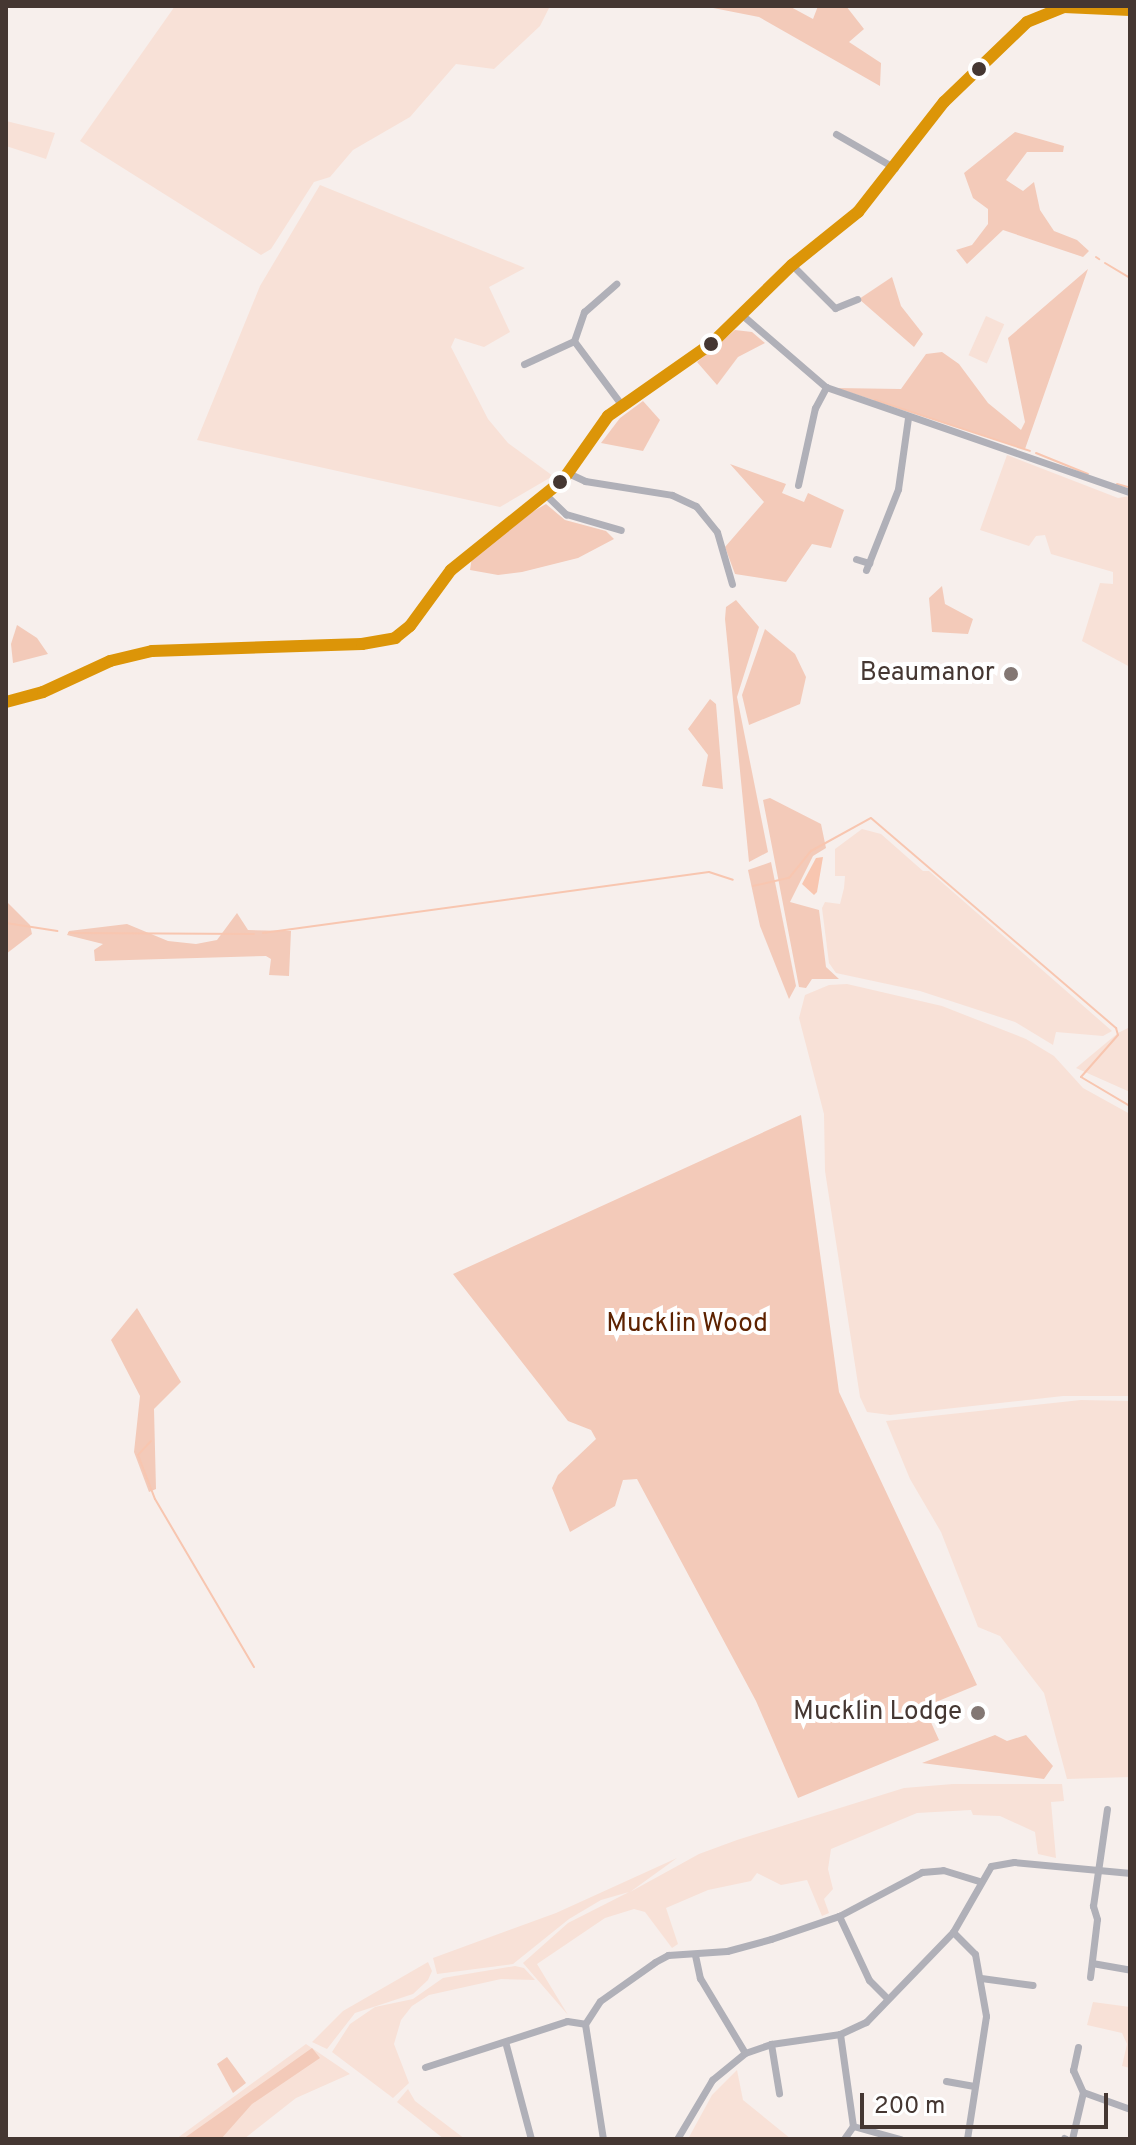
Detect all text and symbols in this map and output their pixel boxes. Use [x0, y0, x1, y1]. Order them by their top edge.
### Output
unlabelled marker [971, 61, 987, 77]
unlabelled marker [703, 336, 719, 352]
unlabelled marker [552, 474, 568, 490]
place label: Beaumanor [860, 658, 995, 690]
marker: Beaumanor [1002, 665, 1020, 683]
park label: Mucklin Wood [606, 1309, 768, 1341]
place label: Mucklin Lodge [793, 1697, 962, 1729]
marker: Mucklin Lodge [969, 1704, 987, 1722]
scale bar [864, 2077, 1112, 2127]
text: 200 m [874, 2092, 945, 2122]

